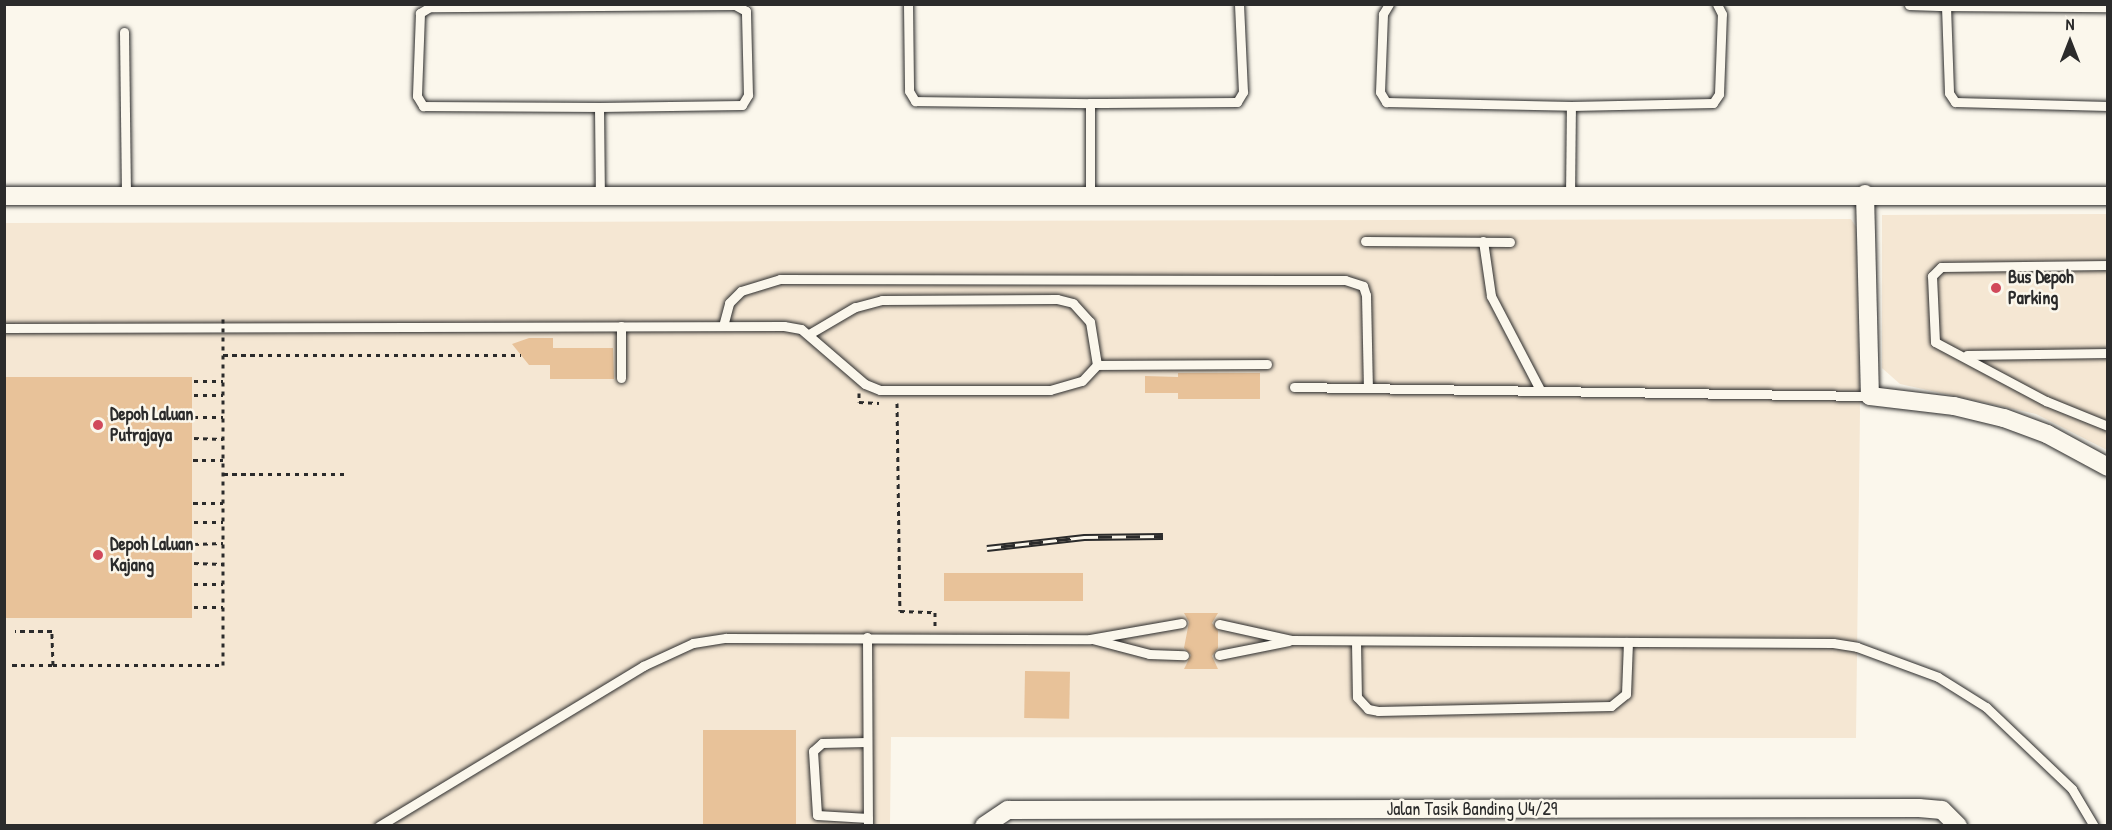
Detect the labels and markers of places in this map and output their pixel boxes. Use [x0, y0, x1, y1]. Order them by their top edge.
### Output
place label: Bus Depoh Parking [2008, 267, 2074, 310]
marker: Bus Depoh Parking [1989, 281, 2003, 295]
place label: Depoh Laluan Putrajaya [110, 404, 193, 446]
marker: Depoh Laluan Putrajaya [91, 418, 105, 432]
place label: Depoh Laluan Kajang [110, 534, 193, 576]
marker: Depoh Laluan Kajang [91, 548, 105, 562]

